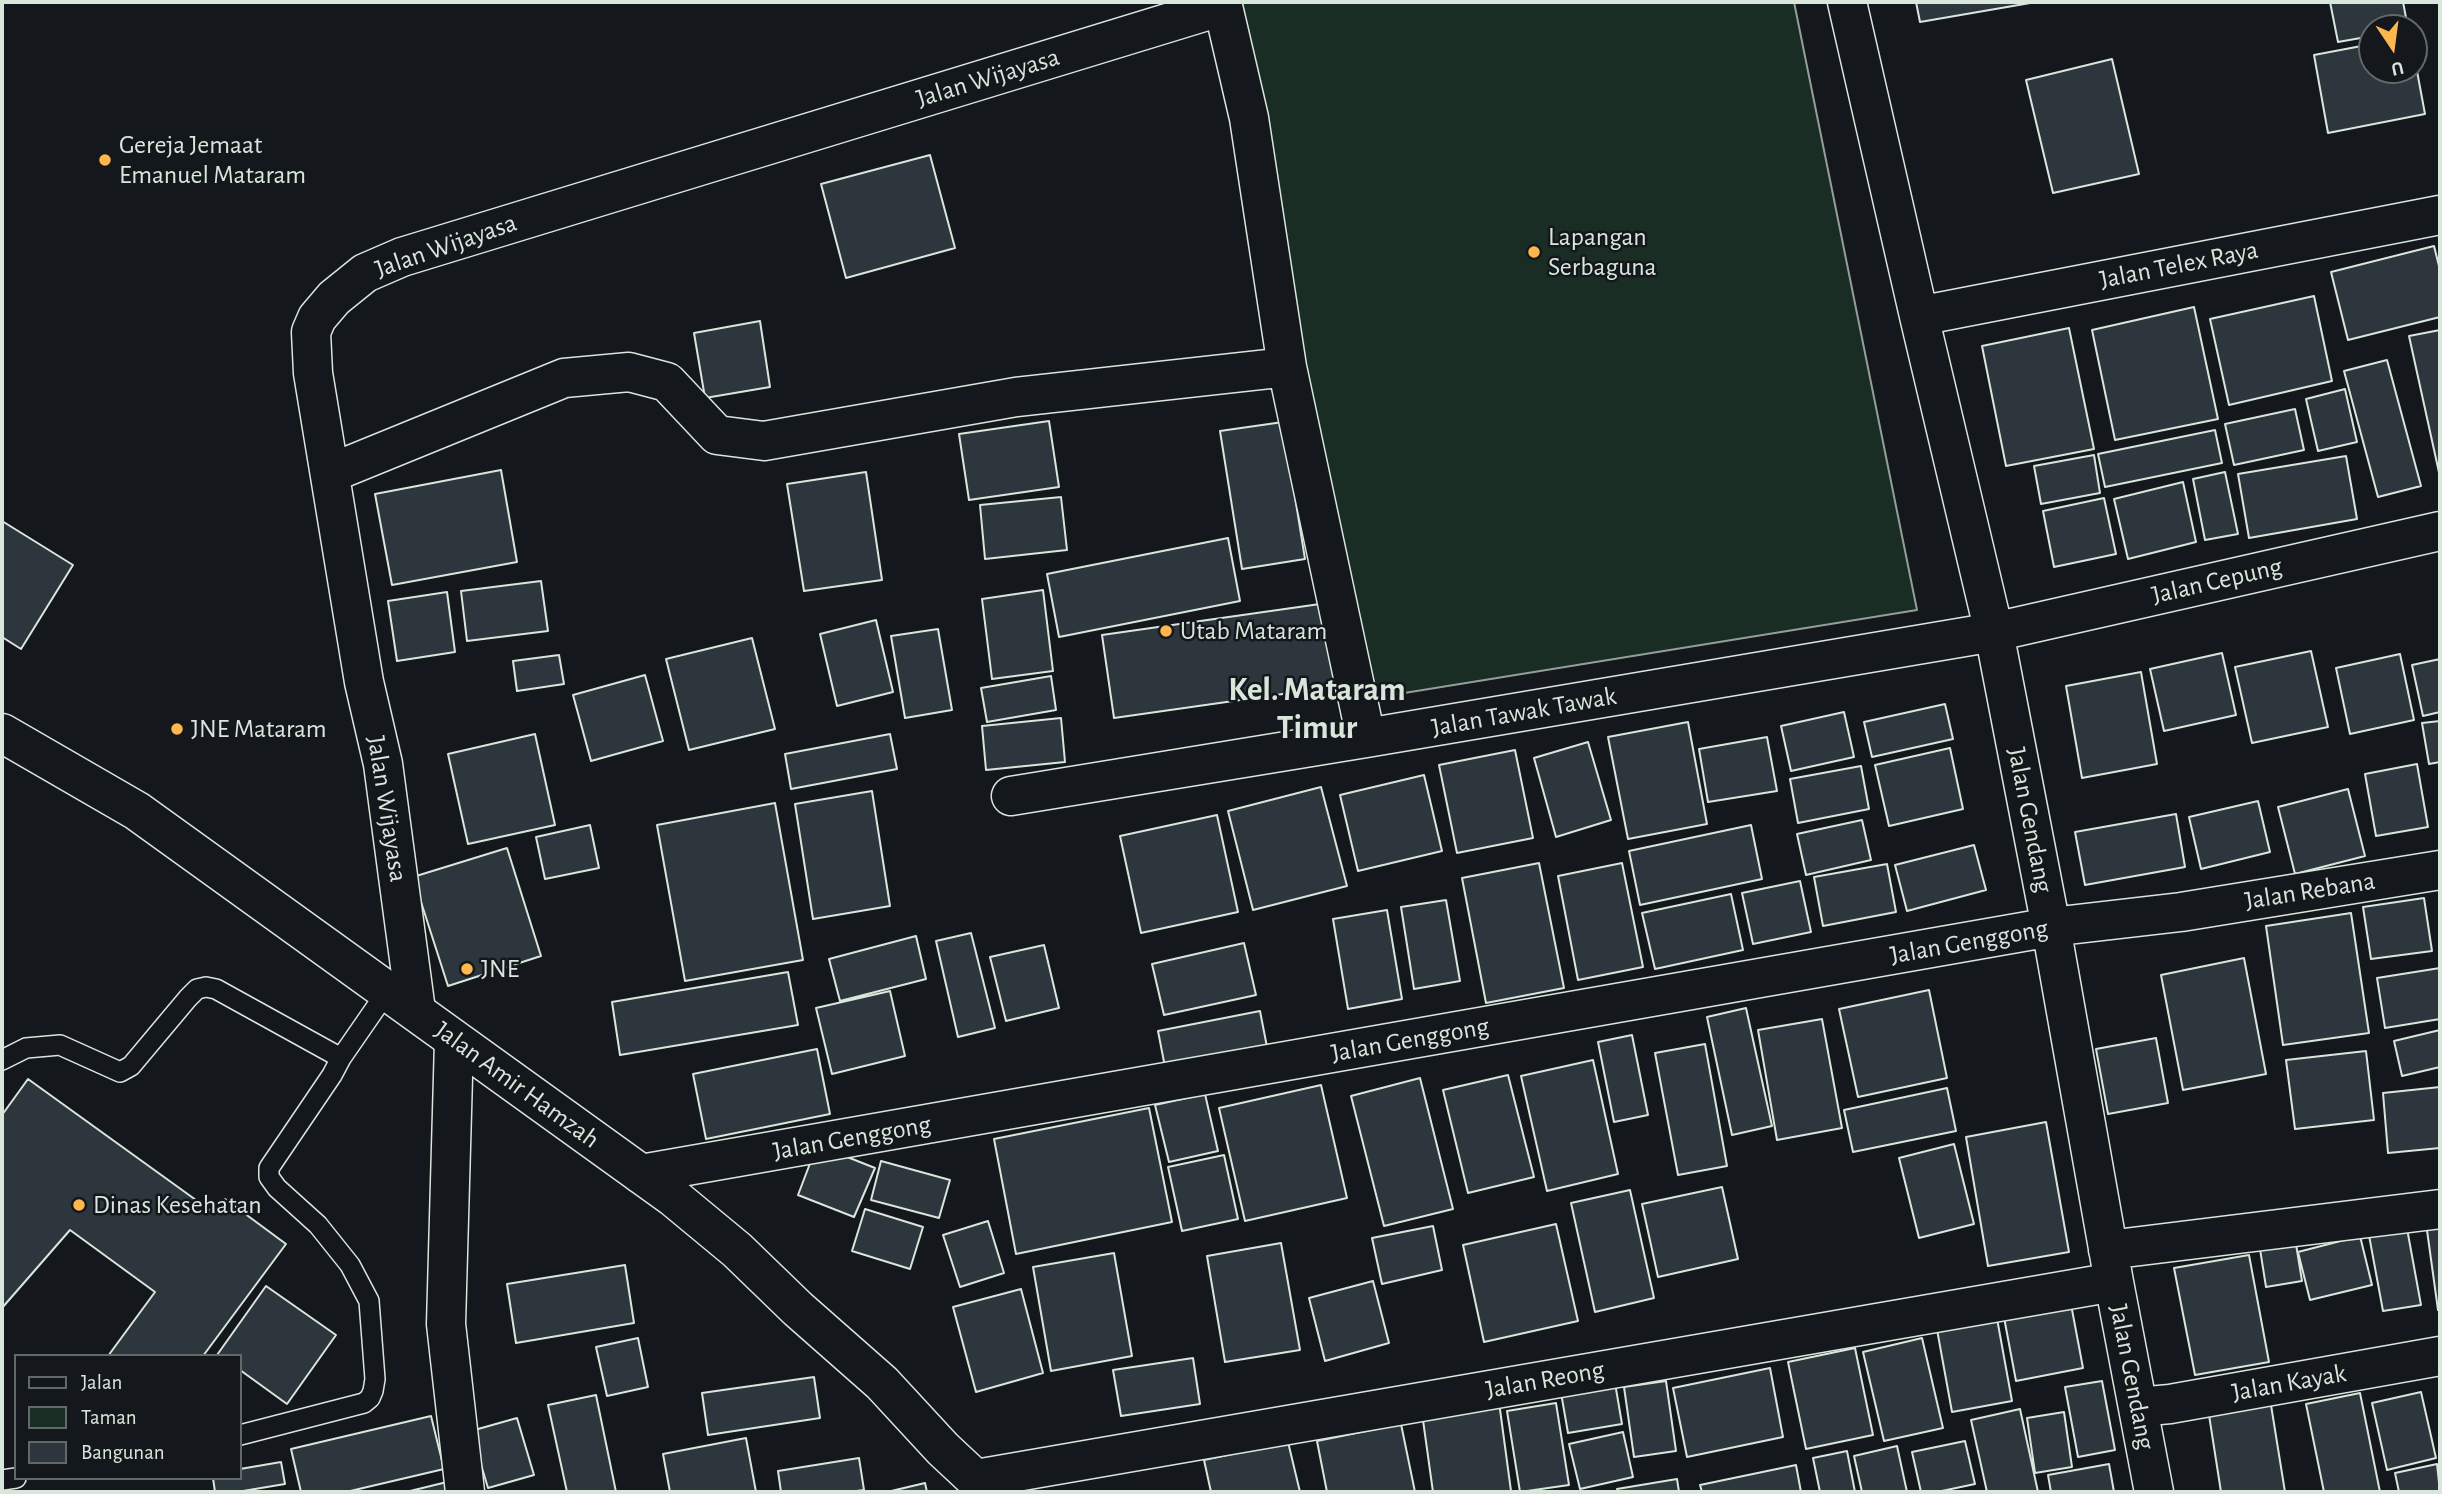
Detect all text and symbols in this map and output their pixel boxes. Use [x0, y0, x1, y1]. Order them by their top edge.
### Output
north arrow [2358, 14, 2428, 84]
street label: Jalan Wijayasa [913, 41, 1063, 115]
text: U [2389, 57, 2405, 79]
place label: Gereja Jemaat Emanuel Mataram [119, 129, 306, 190]
marker: Gereja Jemaat Emanuel Mataram [97, 152, 113, 168]
street label: Jalan Wijayasa [371, 207, 521, 285]
place label: Lapangan Serbaguna [1548, 221, 1657, 282]
street label: Jalan Telex Raya [2097, 234, 2261, 296]
marker: Lapangan Serbaguna [1526, 244, 1542, 260]
street label: Jalan Cepung [2149, 551, 2285, 611]
place label: Utab Mataram [1180, 615, 1327, 647]
marker: Utab Mataram [1158, 623, 1174, 639]
district label: Kel. Mataram Timur [1228, 670, 1406, 748]
street label: Jalan Tawak Tawak [1429, 680, 1619, 744]
place label: JNE Mataram [191, 713, 327, 745]
marker: JNE Mataram [169, 721, 185, 737]
street label: Jalan Wijayasa [360, 734, 414, 884]
street label: Jalan Gendang [2001, 745, 2059, 895]
street label: Jalan Rebana [2243, 865, 2377, 917]
street label: Jalan Genggong [1888, 913, 2050, 971]
place label: JNE [481, 953, 519, 985]
marker: JNE [459, 961, 475, 977]
street label: Jalan Genggong [1329, 1011, 1491, 1069]
street label: Jalan Amir Hamzah [429, 1015, 605, 1155]
street label: Jalan Genggong [771, 1109, 933, 1167]
place label: Dinas Kesehatan [93, 1189, 262, 1221]
marker: Dinas Kesehatan [71, 1197, 87, 1213]
street label: Jalan Gendang [2103, 1302, 2161, 1452]
legend [14, 1354, 242, 1480]
street label: Jalan Reong [1483, 1354, 1607, 1406]
street label: Jalan Kayak [2229, 1358, 2349, 1408]
text: Jalan [81, 1372, 122, 1393]
text: Taman [81, 1407, 137, 1428]
text: Bangunan [81, 1442, 165, 1463]

